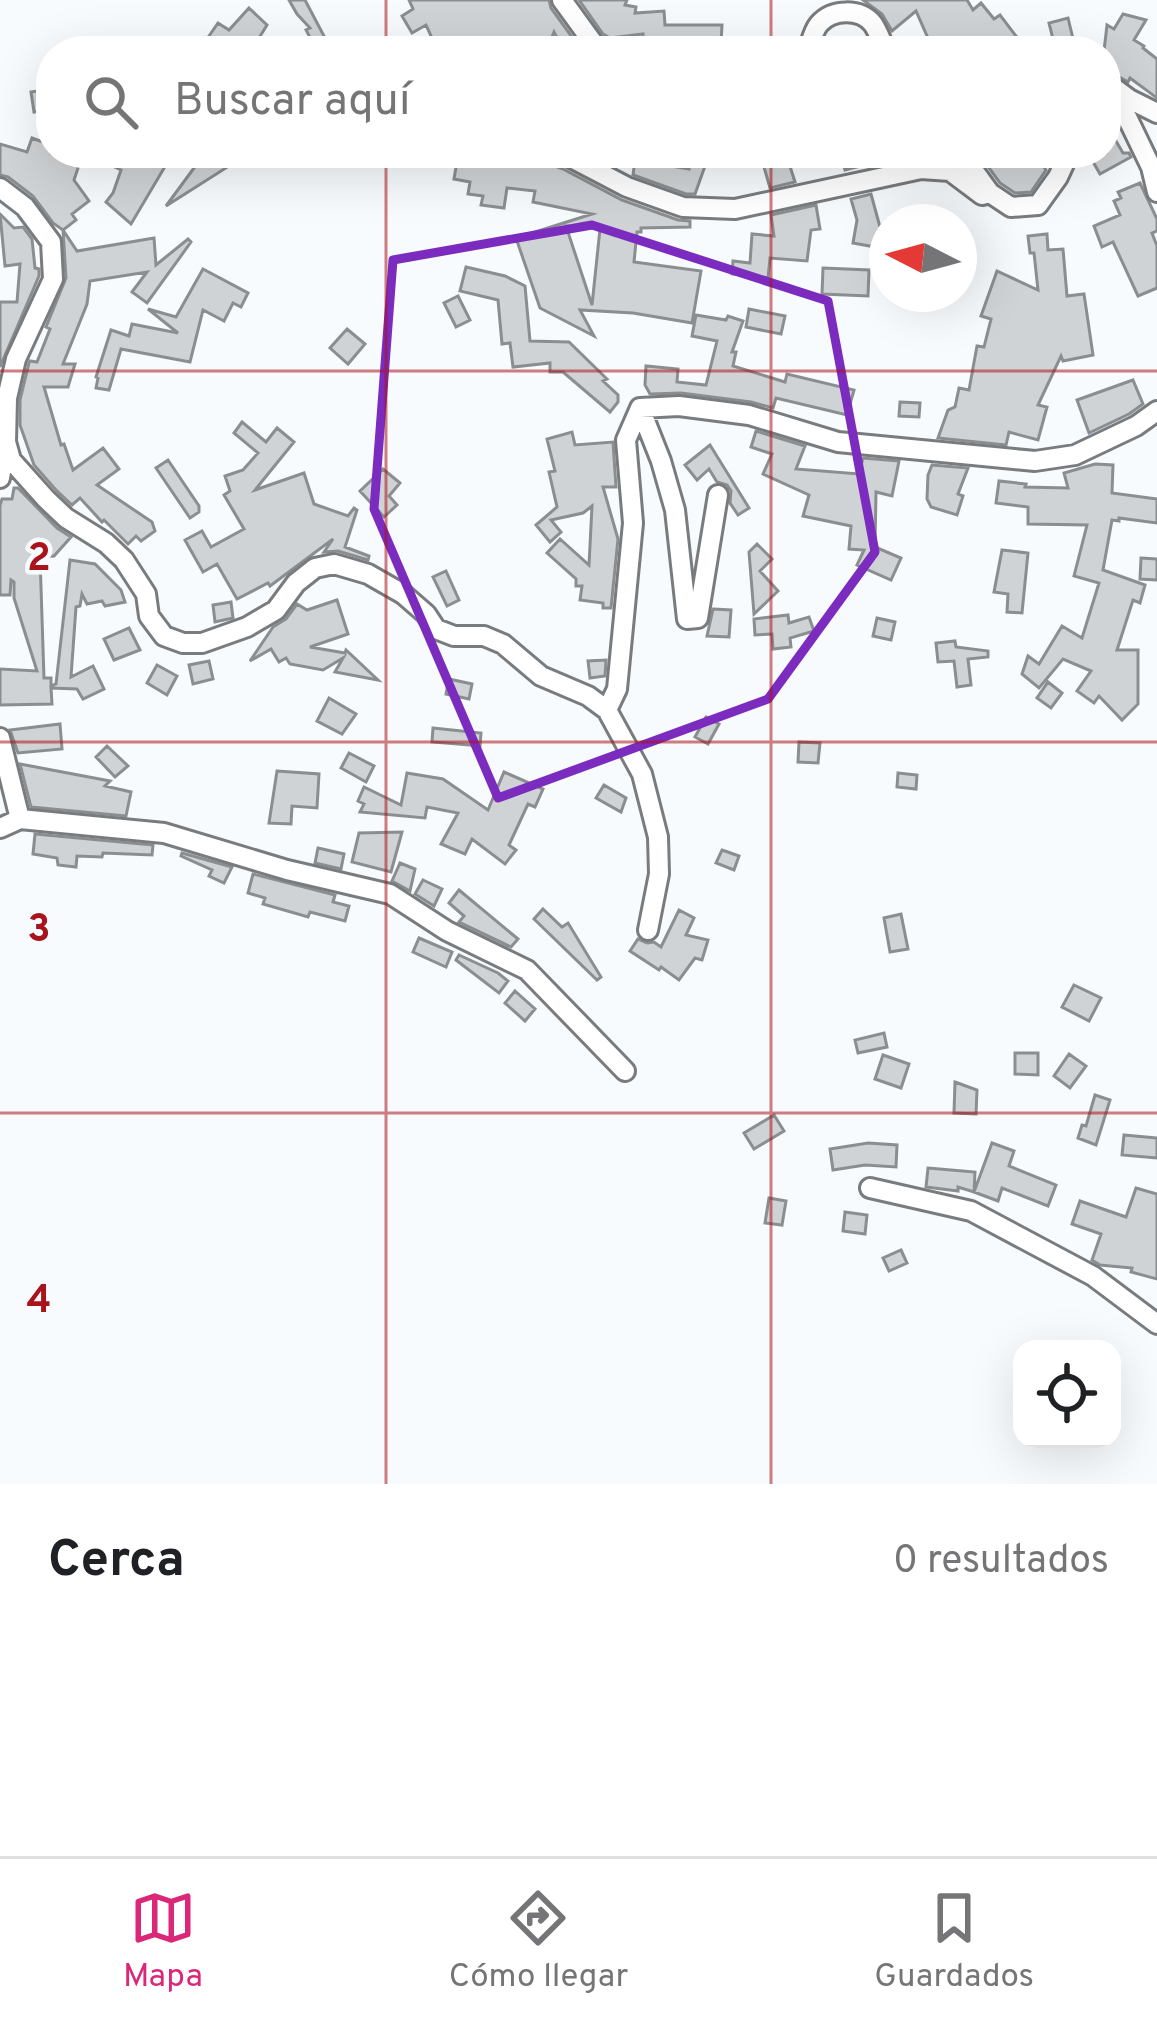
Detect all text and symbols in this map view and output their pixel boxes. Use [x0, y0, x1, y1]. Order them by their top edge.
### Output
search box [36, 36, 1121, 168]
icon: search [78, 69, 144, 135]
text: Buscar aquí [174, 74, 410, 131]
north arrow [869, 204, 977, 312]
text: 2 [27, 536, 51, 585]
text: 3 [27, 907, 51, 956]
text: 4 [26, 1278, 52, 1327]
map controls [1013, 1340, 1121, 1448]
button: locate [1013, 1340, 1121, 1448]
text: Cerca [48, 1530, 185, 1595]
text: 0 resultados [893, 1538, 1109, 1587]
tab: Mapa [123, 1885, 203, 1999]
tab: Cómo llegar [449, 1885, 628, 1999]
tab: Guardados [874, 1885, 1034, 1999]

